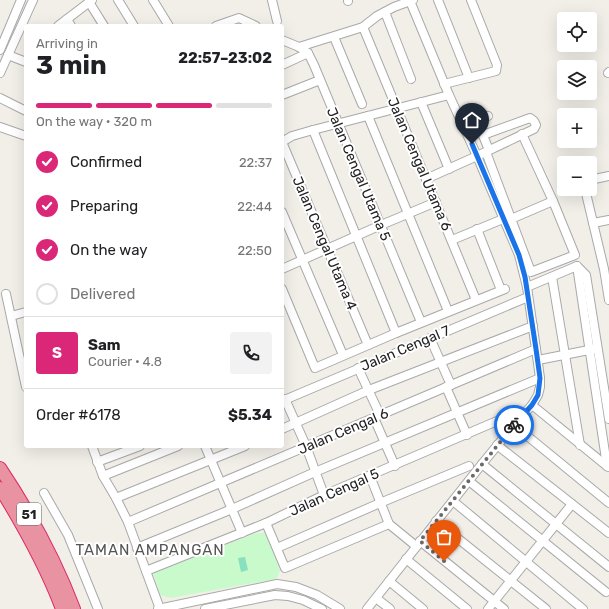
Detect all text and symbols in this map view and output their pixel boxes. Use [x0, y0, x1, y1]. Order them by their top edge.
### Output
map controls [557, 12, 597, 196]
button: locate [557, 12, 597, 52]
text: Arriving in [36, 36, 98, 51]
text: 22:57–23:02 [178, 49, 272, 67]
text: 3 min [36, 50, 107, 81]
button: layers [557, 60, 597, 100]
street label: Jalan Cengal Utama 6 [384, 95, 455, 233]
pin [455, 103, 489, 144]
street label: Jalan Cengal Utama 5 [323, 105, 394, 243]
button: + [557, 108, 597, 148]
icon: home [461, 109, 483, 131]
text: On the way · 320 m [36, 114, 152, 129]
icon: check [36, 151, 58, 173]
text: Confirmed [70, 153, 142, 171]
text: 22:37 [239, 155, 272, 170]
button: − [557, 156, 597, 196]
street label: Jalan Cengal Utama 4 [289, 174, 361, 313]
icon: check [36, 195, 58, 217]
text: Preparing [70, 197, 138, 215]
text: 22:44 [237, 199, 272, 214]
icon: check [36, 239, 58, 261]
text: On the way [70, 241, 148, 259]
text: 22:50 [237, 243, 272, 258]
text: Delivered [70, 285, 135, 303]
street label: Jalan Cengal 7 [358, 322, 452, 375]
button: phone [230, 332, 272, 374]
text: Sam [88, 336, 121, 354]
text: S [52, 344, 62, 362]
text: Courier · 4.8 [88, 354, 162, 369]
street label: Jalan Cengal 6 [295, 405, 391, 458]
courier [494, 405, 534, 445]
text: Order #6178 [36, 406, 121, 424]
text: $5.34 [228, 406, 272, 424]
icon: bike [503, 414, 525, 436]
street label: Jalan Cengal 5 [287, 465, 382, 520]
road number: 51 [17, 503, 41, 525]
pin [427, 520, 461, 561]
icon: bag [433, 526, 455, 548]
district label: TAMAN AMPANGAN [75, 541, 225, 559]

